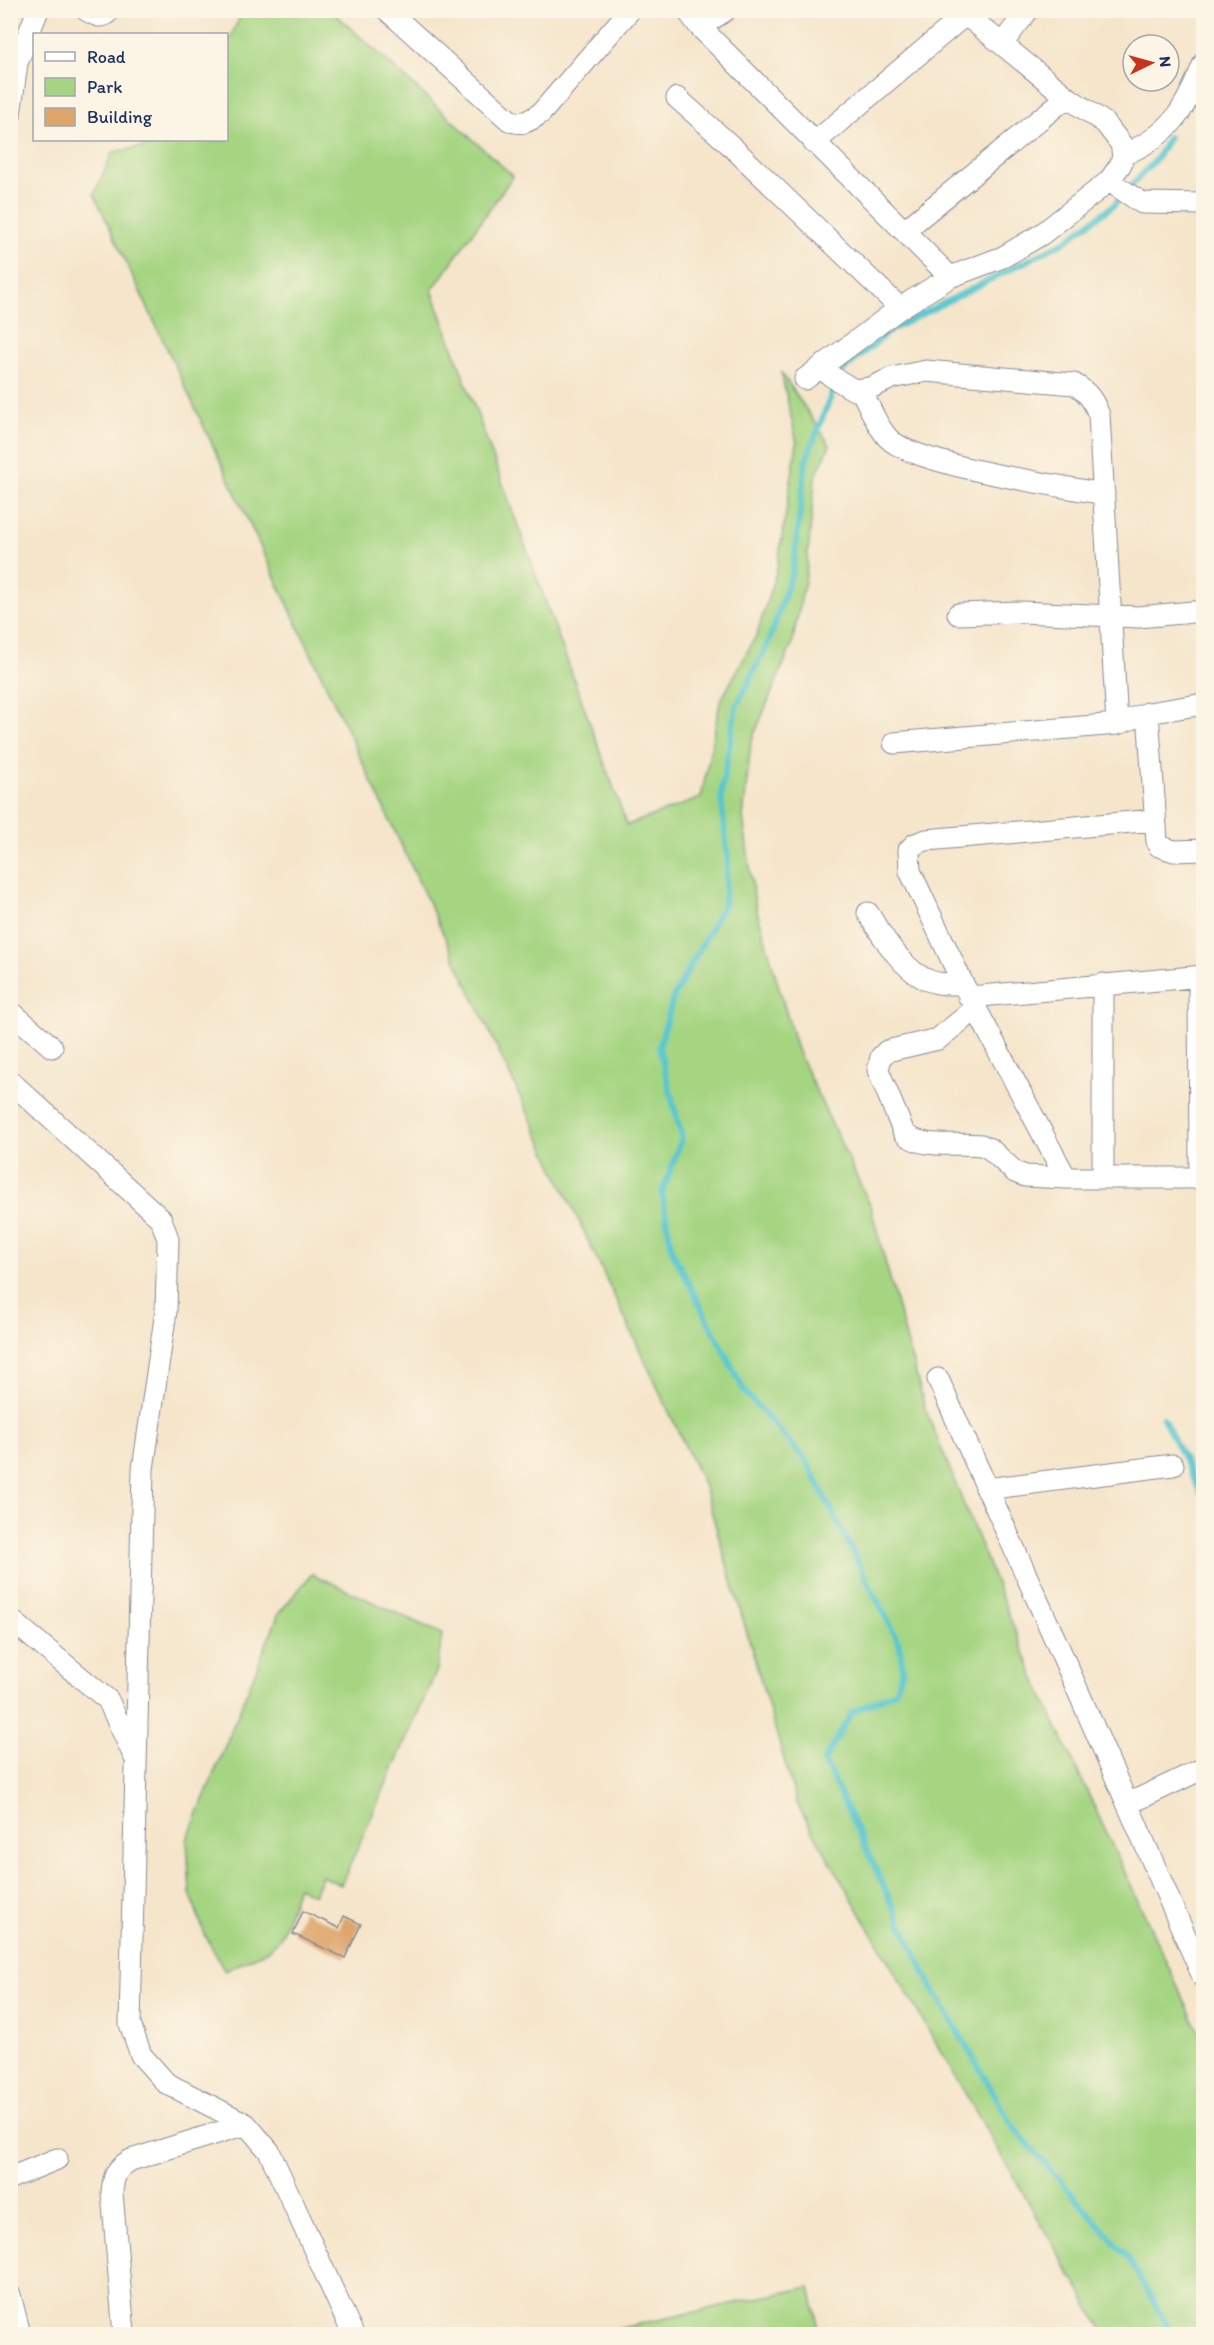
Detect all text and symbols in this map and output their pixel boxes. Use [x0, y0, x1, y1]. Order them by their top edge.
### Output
legend [33, 33, 228, 141]
north arrow [1121, 33, 1181, 93]
text: Road [87, 46, 126, 68]
text: N [1156, 56, 1175, 68]
text: Park [87, 76, 122, 98]
text: Building [87, 106, 153, 128]

